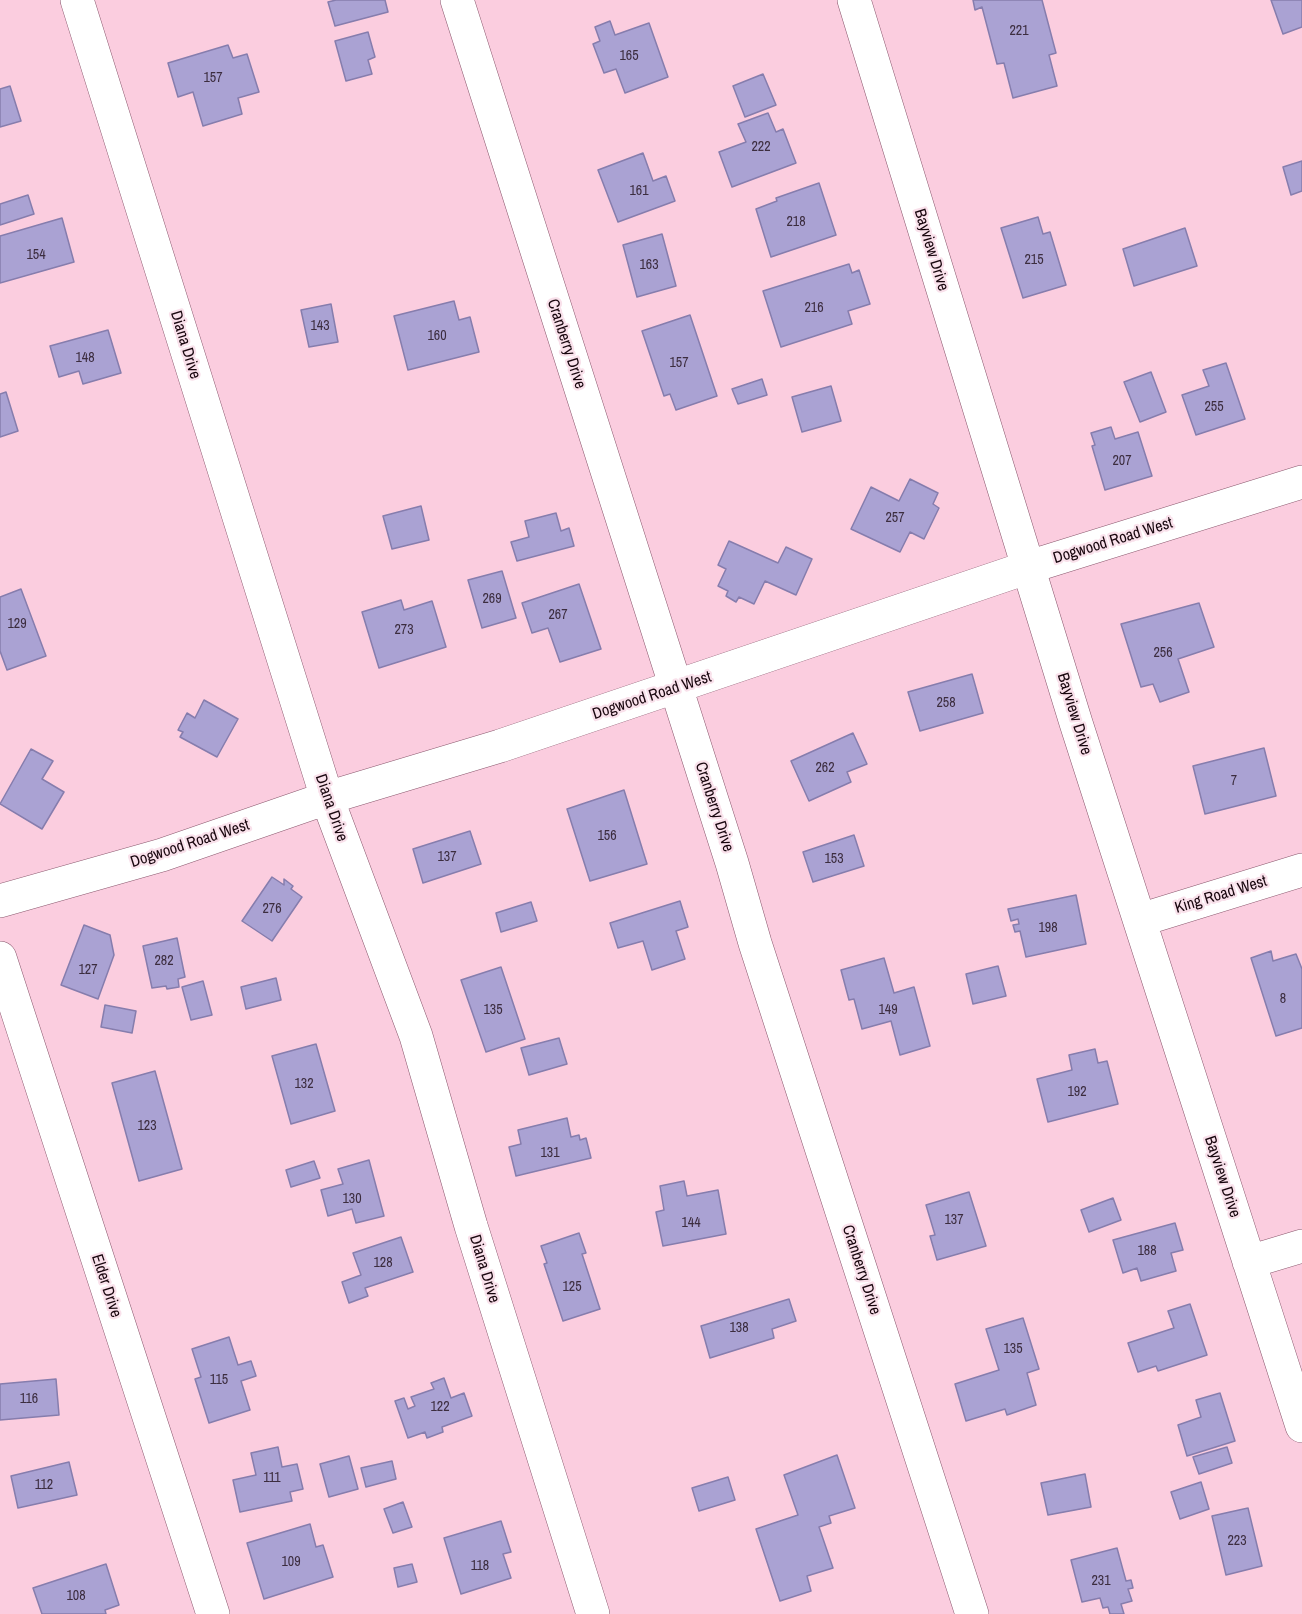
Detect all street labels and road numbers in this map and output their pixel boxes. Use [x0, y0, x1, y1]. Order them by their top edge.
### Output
street label: Bayview Drive [909, 207, 953, 293]
street label: Cranberry Drive [542, 297, 590, 391]
street label: Diana Drive [166, 309, 204, 381]
street label: Dogwood Road West [1051, 514, 1175, 568]
street label: Dogwood Road West [590, 668, 714, 724]
street label: Bayview Drive [1052, 671, 1096, 757]
street label: Cranberry Drive [690, 760, 738, 854]
street label: Diana Drive [311, 772, 351, 844]
street label: Dogwood Road West [128, 816, 252, 872]
street label: King Road West [1173, 872, 1269, 918]
street label: Bayview Drive [1200, 1134, 1244, 1220]
street label: Cranberry Drive [837, 1223, 885, 1317]
street label: Diana Drive [465, 1233, 503, 1305]
street label: Elder Drive [87, 1252, 125, 1320]

